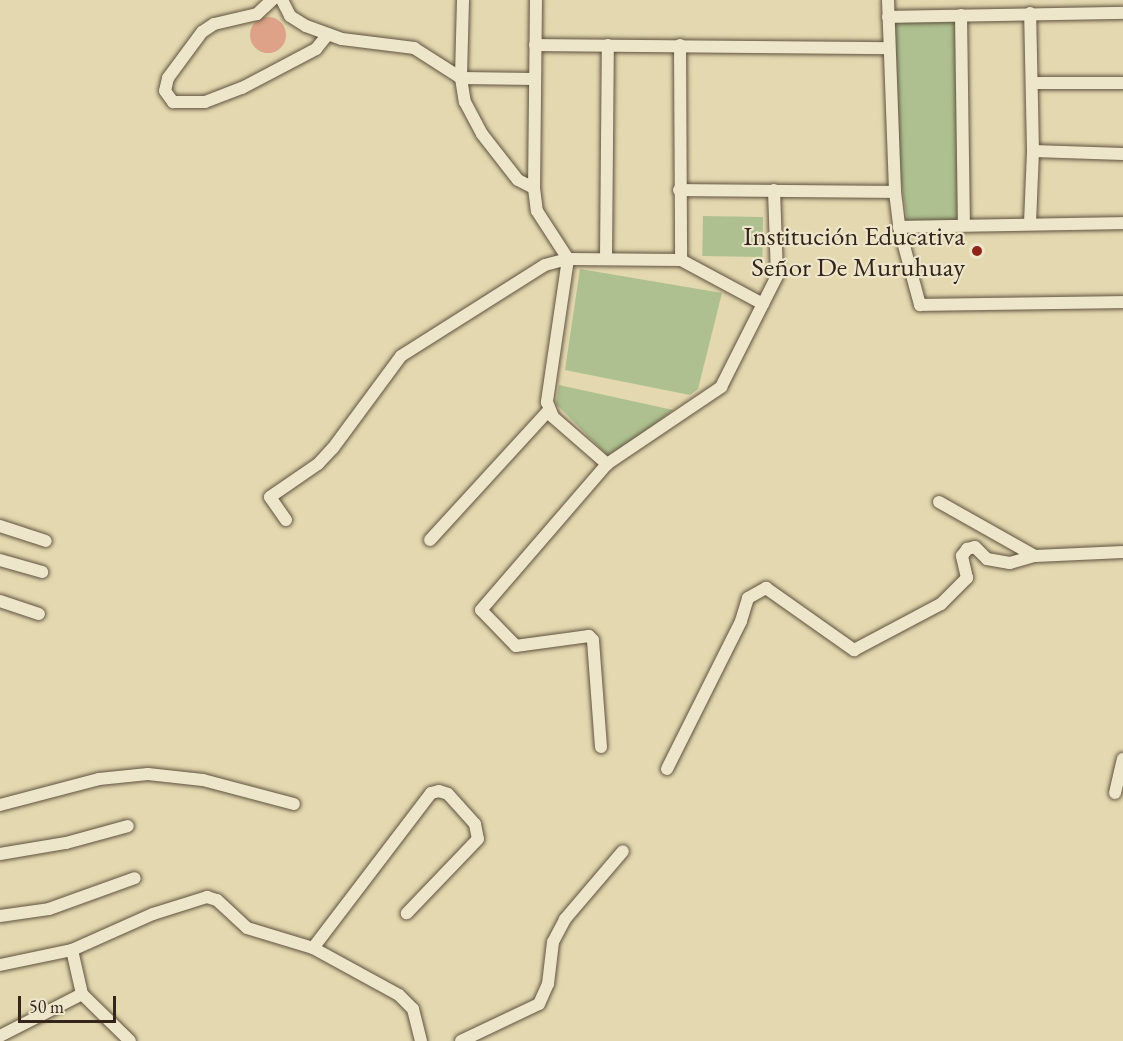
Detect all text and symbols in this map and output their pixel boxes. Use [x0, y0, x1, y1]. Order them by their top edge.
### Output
place label: Institución Educativa Señor De Muruhuay [743, 219, 965, 282]
marker: Institución Educativa Señor De Muruhuay [970, 244, 984, 258]
scale bar [21, 984, 118, 1022]
text: 50 m [29, 995, 64, 1018]

